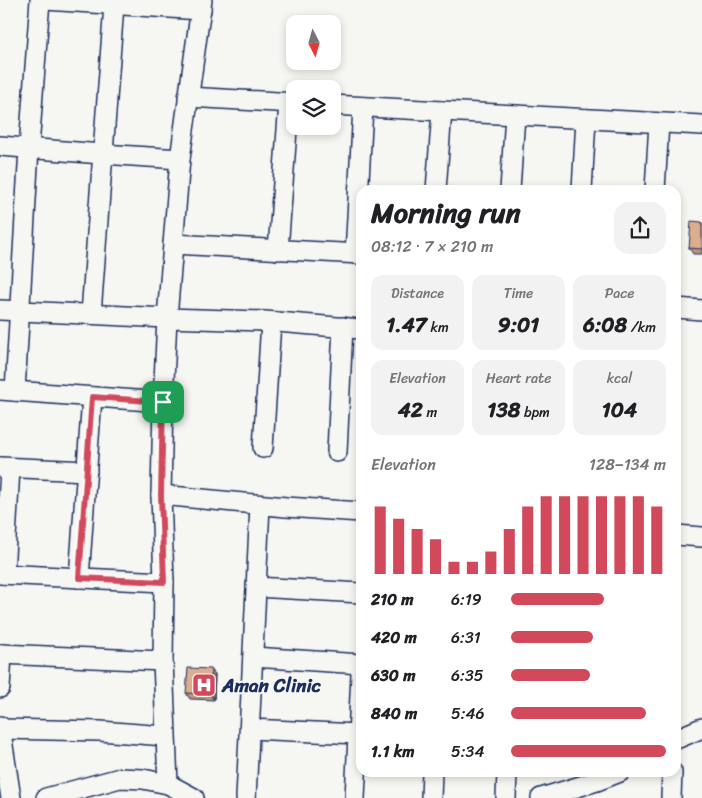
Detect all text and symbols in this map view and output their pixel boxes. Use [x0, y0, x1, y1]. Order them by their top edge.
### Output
north arrow [286, 15, 341, 70]
map controls [286, 15, 341, 135]
button: layers [286, 80, 341, 135]
text: Morning run [371, 188, 521, 237]
button: share [614, 202, 666, 254]
text: 08:12 · 7 × 210 m [371, 232, 493, 261]
text: Distance [391, 281, 444, 306]
text: Time [504, 281, 533, 306]
text: Pace [605, 281, 634, 306]
text: 1.47 [386, 306, 427, 344]
text: 9:01 [498, 306, 539, 344]
text: 6:08 [583, 306, 627, 344]
text: km [427, 315, 449, 340]
text: /km [627, 315, 656, 340]
text: Elevation [389, 366, 446, 391]
text: Heart rate [486, 366, 551, 391]
text: kcal [607, 366, 632, 391]
pin [142, 381, 184, 423]
icon: arrive [149, 388, 177, 416]
text: 42 [398, 391, 423, 429]
text: 138 [487, 391, 520, 429]
text: 104 [602, 391, 637, 429]
text: m [423, 400, 437, 425]
text: bpm [520, 400, 550, 425]
text: Elevation [371, 450, 436, 479]
text: 128–134 m [589, 450, 666, 479]
text: 210 m [371, 585, 414, 614]
text: 6:19 [451, 585, 482, 614]
text: 420 m [371, 623, 417, 652]
text: 6:31 [451, 623, 481, 652]
text: 630 m [371, 661, 415, 690]
text: 6:35 [451, 661, 483, 690]
place label: Aman Clinic [221, 669, 322, 702]
hospital icon: Aman Clinic [191, 672, 217, 698]
text: 840 m [371, 699, 417, 728]
text: 5:46 [451, 699, 485, 728]
text: 1.1 km [371, 737, 415, 766]
text: 5:34 [451, 737, 484, 766]

